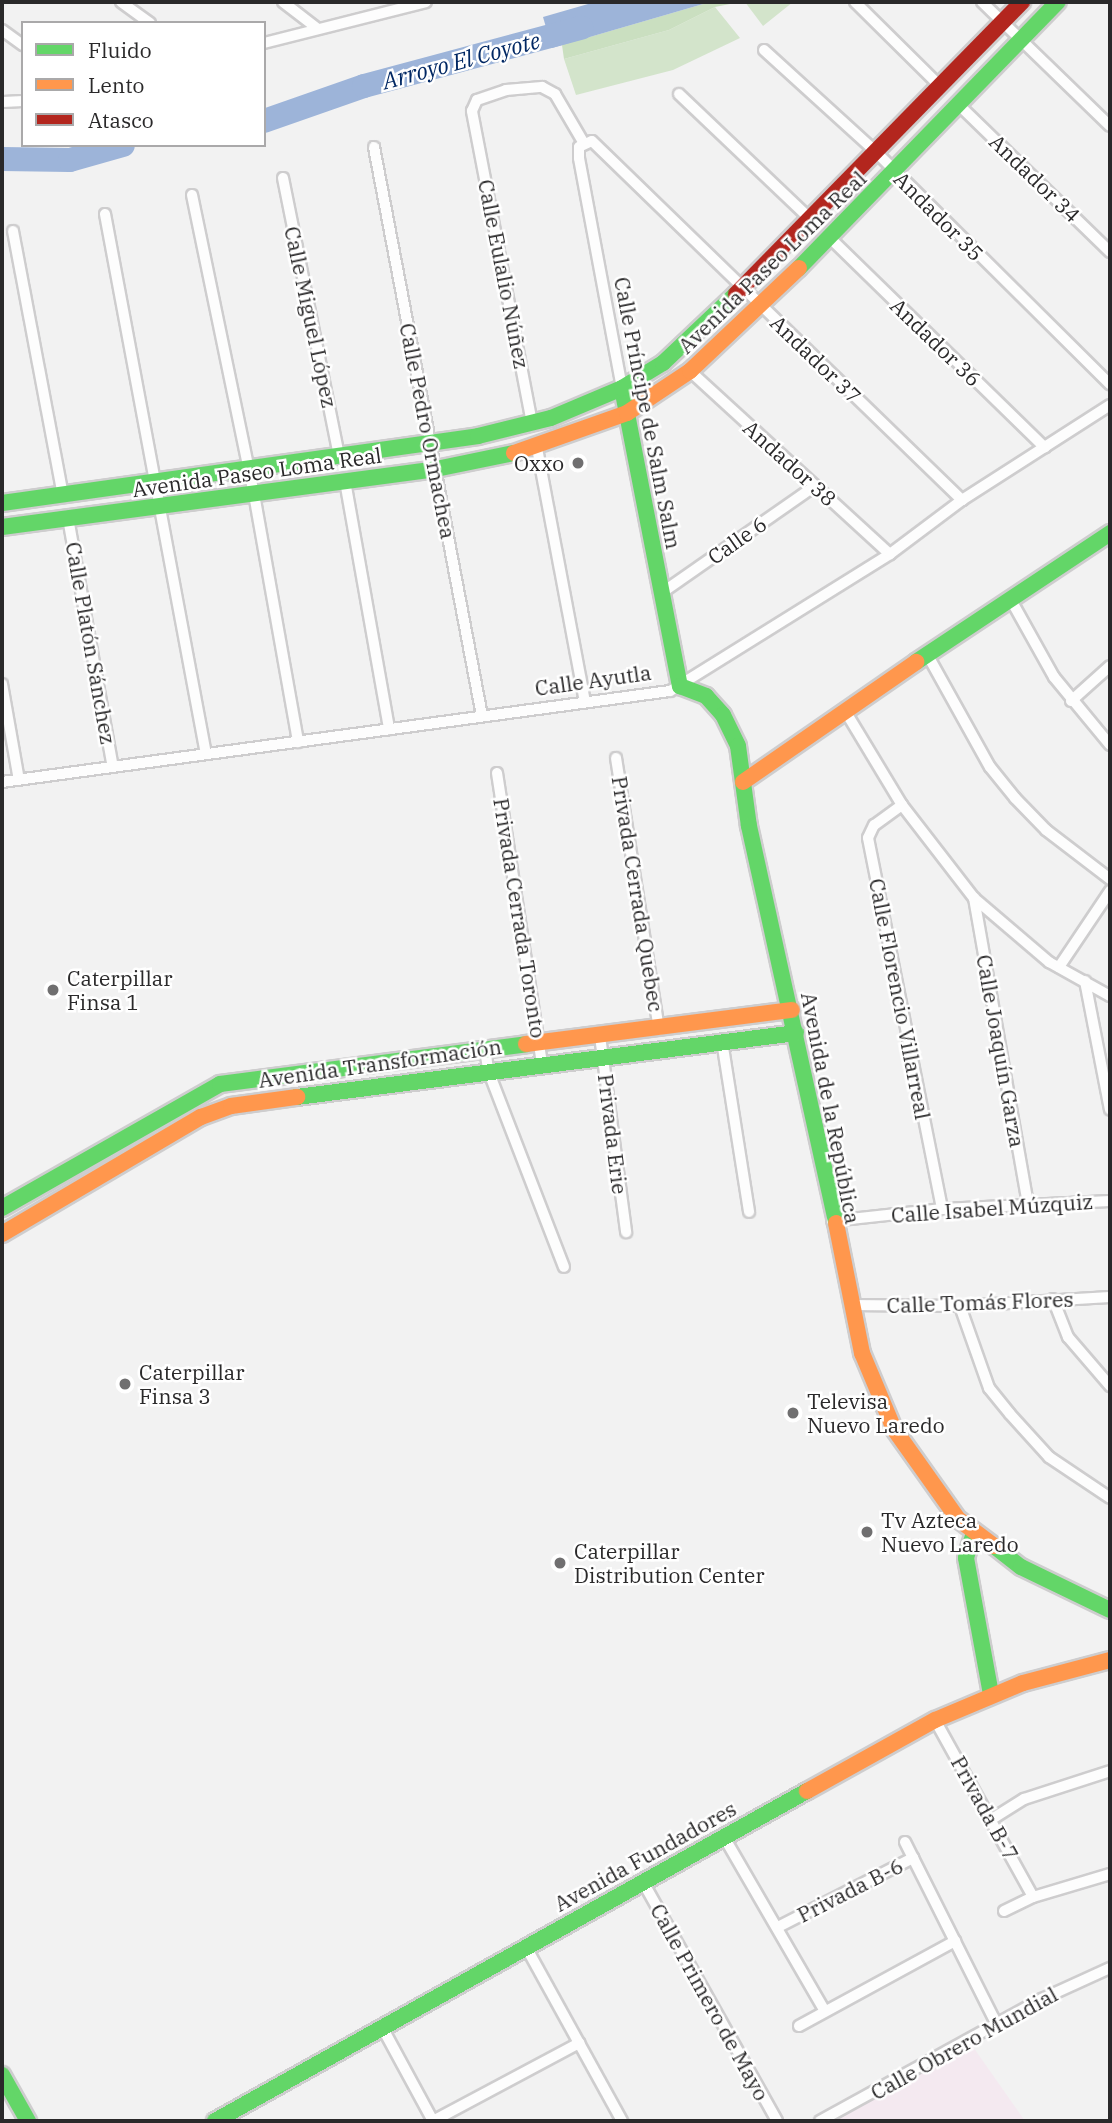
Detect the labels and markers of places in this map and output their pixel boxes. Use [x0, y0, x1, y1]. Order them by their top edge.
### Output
place label: Oxxo [514, 450, 564, 476]
marker: Oxxo [570, 455, 586, 471]
place label: Caterpillar Finsa 1 [67, 965, 173, 1015]
marker: Caterpillar Finsa 1 [45, 982, 61, 998]
place label: Caterpillar Finsa 3 [139, 1359, 245, 1409]
marker: Caterpillar Finsa 3 [117, 1376, 133, 1392]
place label: Televisa Nuevo Laredo [807, 1388, 945, 1438]
marker: Televisa Nuevo Laredo [785, 1405, 801, 1421]
place label: Tv Azteca Nuevo Laredo [881, 1507, 1019, 1557]
marker: Tv Azteca Nuevo Laredo [859, 1524, 875, 1540]
place label: Caterpillar Distribution Center [574, 1538, 765, 1588]
marker: Caterpillar Distribution Center [552, 1555, 568, 1571]

